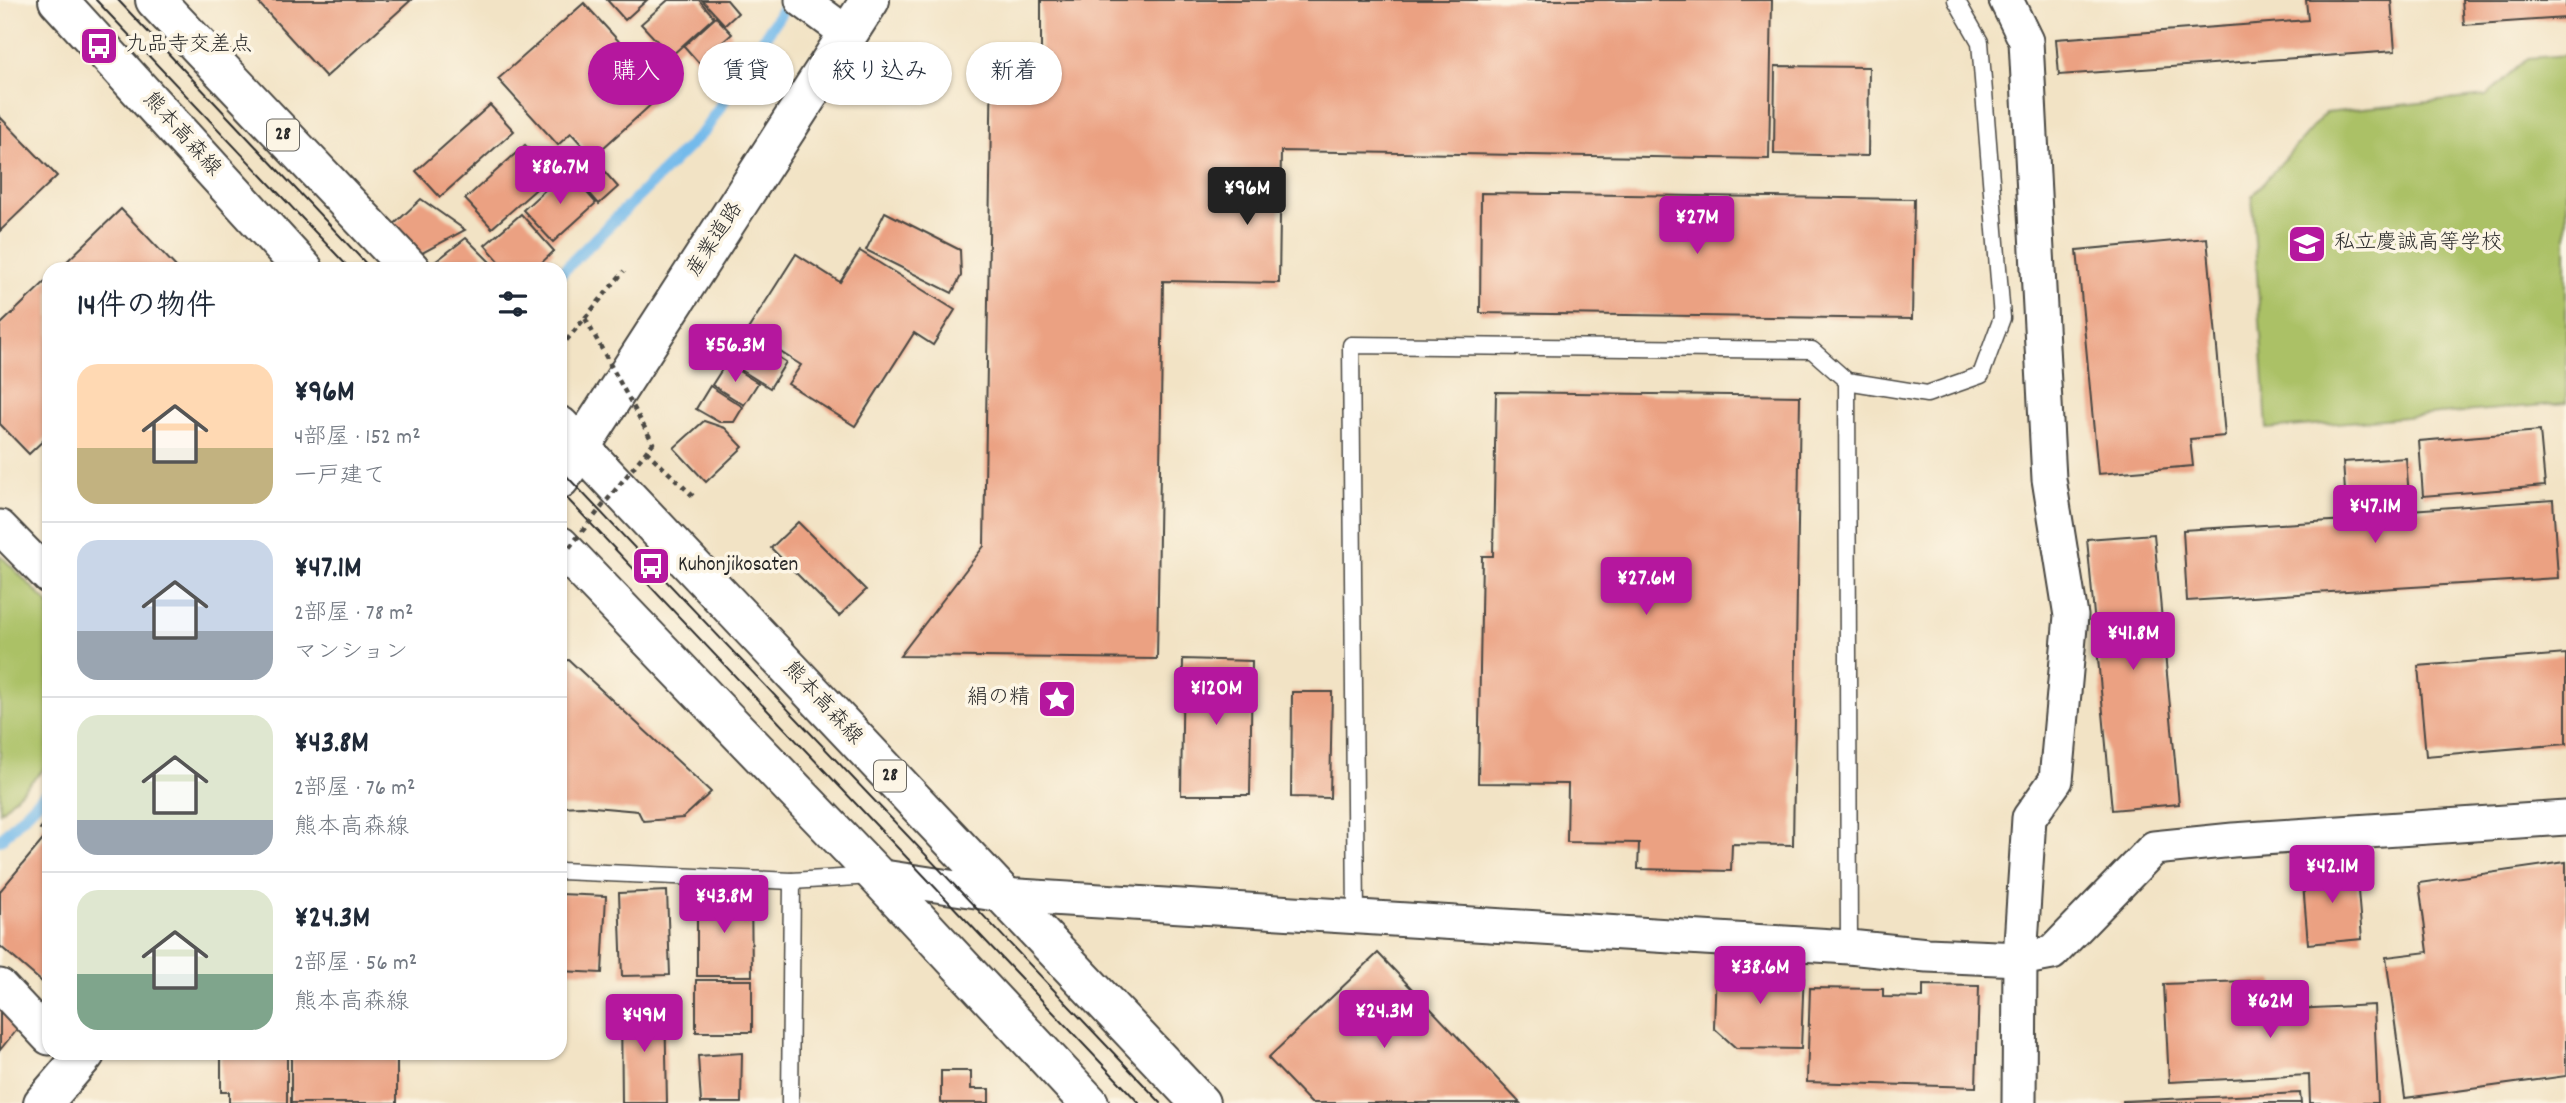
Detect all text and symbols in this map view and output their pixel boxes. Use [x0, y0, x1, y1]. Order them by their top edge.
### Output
bus stop icon: 九品寺交差点 [78, 25, 120, 67]
place label: 九品寺交差点 [126, 31, 252, 61]
chip: 購入 [588, 42, 684, 105]
chip: 賃貸 [698, 42, 794, 105]
chip: 絞り込み [808, 42, 952, 105]
chip: 新着 [966, 42, 1062, 105]
street label: 熊本高森線 [135, 86, 227, 184]
road number: 28 [267, 119, 299, 150]
pin: ¥86.7M [503, 146, 617, 206]
text: ¥86.7M [531, 152, 589, 185]
pin: ¥96M [1206, 168, 1288, 227]
text: ¥96M [1224, 173, 1270, 206]
pin: ¥27M [1656, 196, 1738, 256]
street label: 産業道路 [681, 197, 751, 283]
text: ¥27M [1675, 202, 1719, 235]
school or university icon: 私立慶誠高等学校 [2286, 223, 2328, 265]
place label: 私立慶誠高等学校 [2334, 229, 2502, 259]
icon: filters [494, 285, 532, 323]
text: 14件の物件 [77, 287, 216, 330]
pin: ¥56.3M [678, 324, 792, 384]
text: ¥56.3M [705, 330, 765, 363]
text: ¥96M [294, 373, 355, 416]
icon: home [133, 392, 217, 476]
text: 4部屋 · 152 m² [294, 422, 421, 455]
text: 一戸建て [294, 461, 386, 494]
pin: ¥47.1M [2318, 486, 2432, 545]
text: ¥47.1M [2349, 491, 2401, 524]
bus stop icon: Kuhonjikosaten [630, 545, 672, 587]
text: ¥47.1M [294, 549, 362, 592]
place label: Kuhonjikosaten [678, 551, 798, 581]
pin: ¥27.6M [1589, 558, 1703, 617]
text: ¥27.6M [1617, 563, 1675, 596]
icon: home [133, 568, 217, 652]
text: 2部屋 · 78 m² [294, 598, 413, 631]
pin: ¥41.8M [2076, 612, 2190, 672]
text: ¥41.8M [2107, 618, 2159, 651]
text: マンション [294, 637, 408, 670]
street label: 熊本高森線 [775, 655, 869, 753]
pin: ¥120M [1167, 668, 1265, 727]
text: ¥120M [1190, 673, 1242, 706]
place icon: 絹の精 [1036, 678, 1078, 720]
place label: 絹の精 [967, 684, 1030, 714]
text: ¥43.8M [294, 724, 369, 767]
icon: home [133, 743, 217, 827]
road number: 28 [874, 761, 906, 792]
text: 2部屋 · 76 m² [294, 773, 415, 806]
text: 熊本高森線 [294, 812, 409, 845]
pin: ¥42.1M [2275, 846, 2389, 905]
text: ¥42.1M [2305, 851, 2359, 884]
pin: ¥43.8M [667, 876, 781, 935]
text: ¥43.8M [695, 881, 753, 914]
text: ¥24.3M [294, 899, 370, 942]
icon: home [133, 918, 217, 1002]
pin: ¥38.6M [1703, 946, 1817, 1006]
text: 2部屋 · 56 m² [294, 948, 417, 981]
text: ¥38.6M [1730, 952, 1790, 985]
pin: ¥62M [2229, 981, 2311, 1040]
text: ¥62M [2247, 986, 2293, 1019]
text: 熊本高森線 [294, 987, 409, 1020]
pin: ¥24.3M [1327, 990, 1441, 1050]
pin: ¥49M [603, 995, 685, 1054]
text: ¥24.3M [1355, 996, 1413, 1029]
text: ¥49M [622, 1000, 666, 1033]

